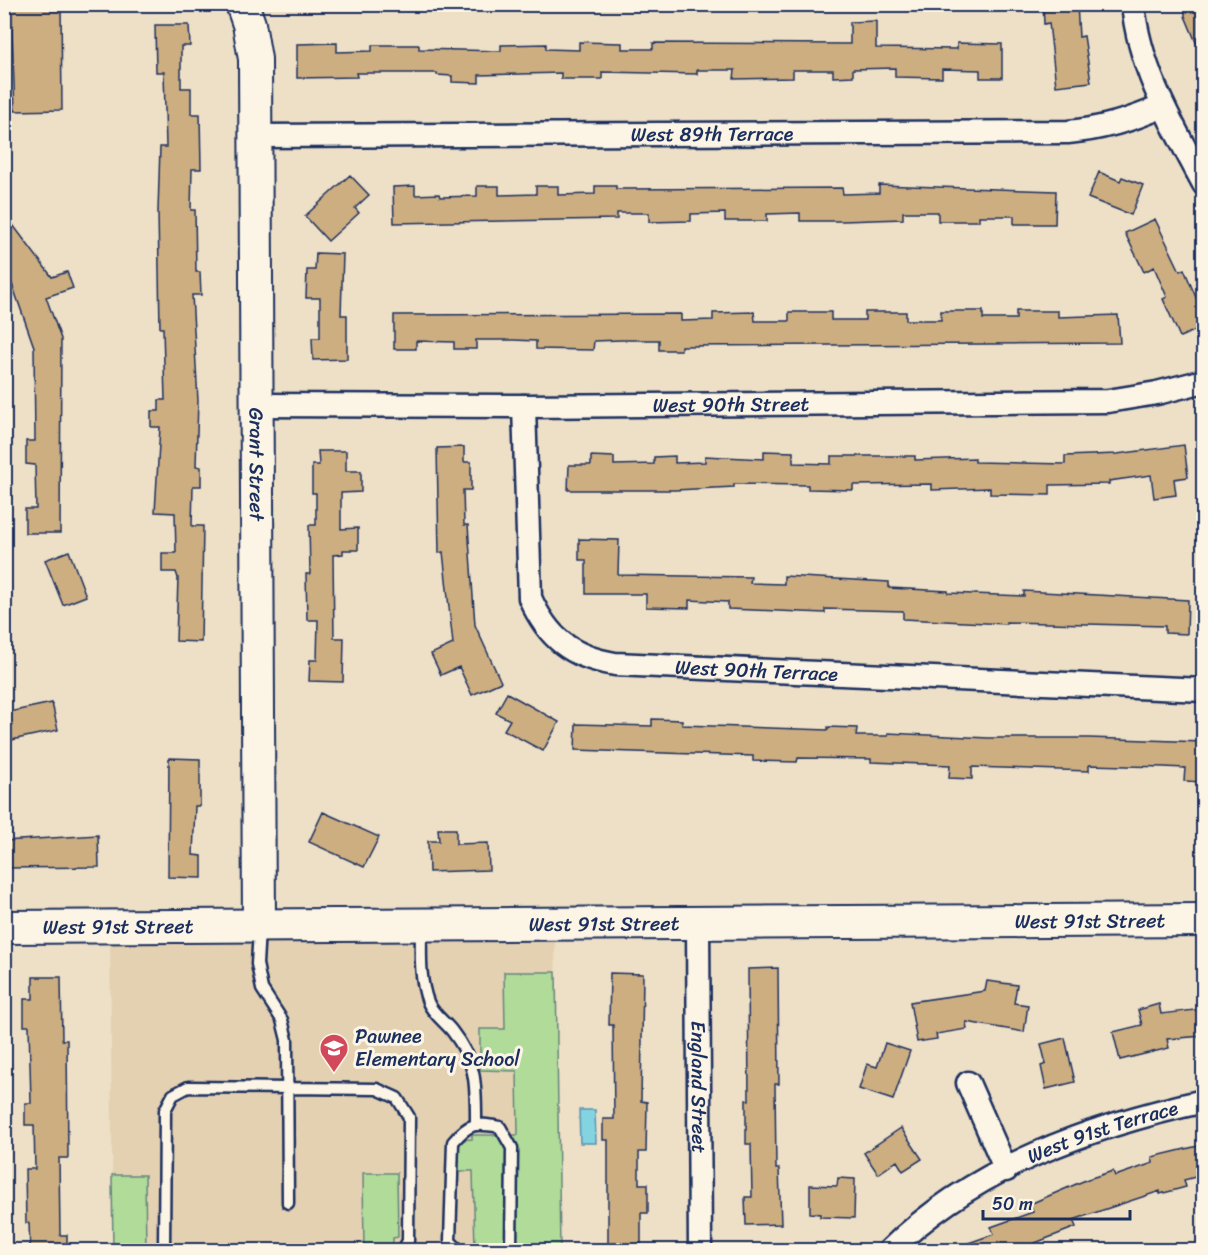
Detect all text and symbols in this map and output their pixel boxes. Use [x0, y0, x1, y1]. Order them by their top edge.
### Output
street label: West 89th Terrace [631, 116, 794, 152]
street label: West 90th Street [653, 387, 810, 423]
street label: Grant Street [239, 408, 274, 522]
street label: West 90th Terrace [674, 650, 839, 692]
street label: West 91st Street [1015, 903, 1166, 939]
street label: West 91st Street [529, 906, 680, 942]
street label: West 91st Street [43, 909, 194, 945]
place label: Pawnee Elementary School [355, 1019, 520, 1077]
street label: England Street [681, 1021, 716, 1154]
school or university icon: Pawnee Elementary School [318, 1032, 350, 1074]
street label: West 91st Terrace [1021, 1091, 1182, 1174]
scale bar [983, 1183, 1130, 1221]
text: 50 m [992, 1188, 1033, 1220]

